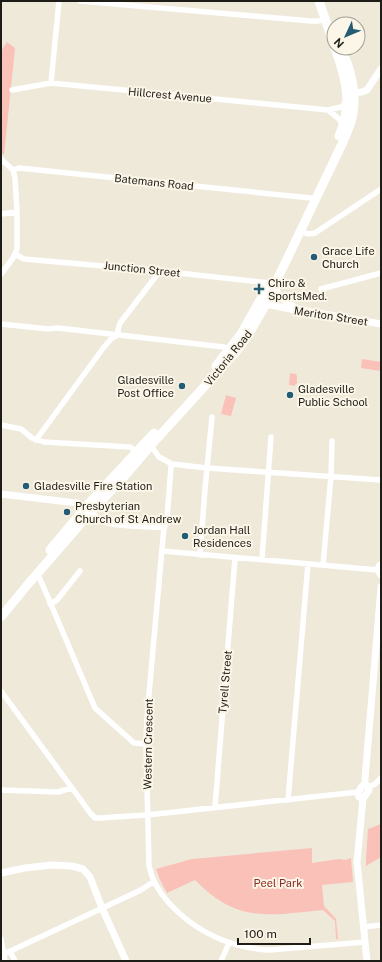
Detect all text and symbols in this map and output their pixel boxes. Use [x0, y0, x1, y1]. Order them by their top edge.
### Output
north arrow [326, 16, 366, 56]
text: N [332, 36, 346, 50]
street label: Hillcrest Avenue [128, 85, 212, 105]
street label: Batemans Road [114, 172, 194, 192]
place label: Grace Life Church [322, 245, 375, 270]
marker: Grace Life Church [309, 252, 319, 262]
street label: Junction Street [103, 259, 181, 279]
place label: Chiro & SportsMed. [268, 277, 327, 302]
marker: Chiro & SportsMed. [253, 283, 265, 295]
street label: Meriton Street [293, 304, 369, 328]
street label: Victoria Road [202, 328, 254, 388]
place label: Gladesville Post Office [117, 374, 174, 399]
marker: Gladesville Post Office [177, 381, 187, 391]
place label: Gladesville Public School [298, 383, 368, 408]
marker: Gladesville Public School [285, 390, 295, 400]
place label: Gladesville Fire Station [34, 480, 152, 492]
marker: Gladesville Fire Station [21, 481, 31, 491]
place label: Presbyterian Church of St Andrew [75, 500, 182, 525]
marker: Presbyterian Church of St Andrew [62, 507, 72, 517]
place label: Jordan Hall Residences [193, 524, 252, 549]
marker: Jordan Hall Residences [180, 531, 190, 541]
street label: Tyrell Street [216, 650, 234, 714]
street label: Western Crescent [141, 698, 155, 790]
park label: Peel Park [254, 877, 302, 889]
scale bar [238, 920, 310, 946]
text: 100 m [244, 927, 277, 941]

